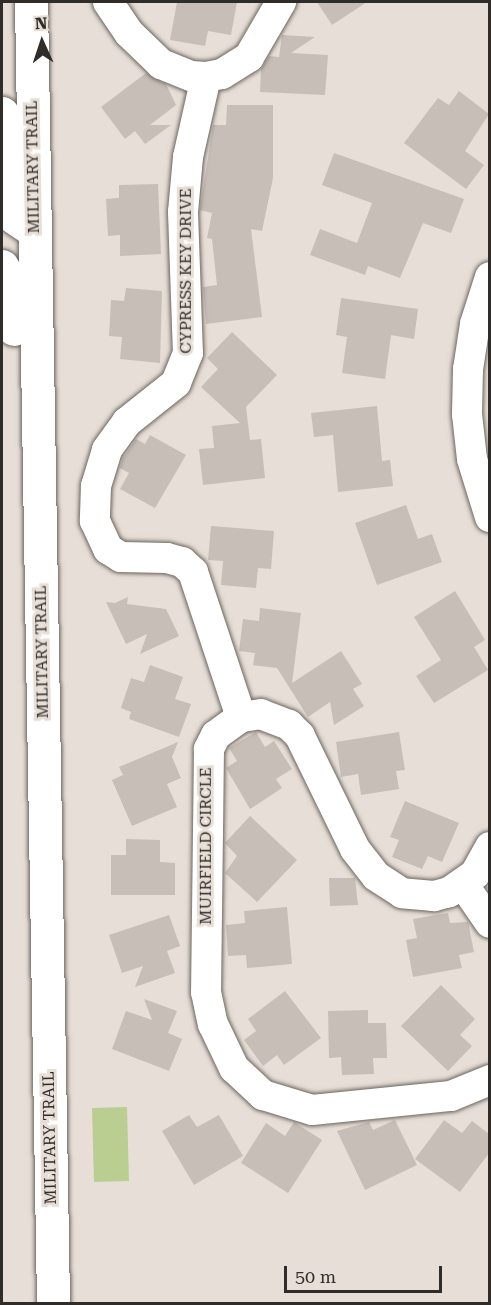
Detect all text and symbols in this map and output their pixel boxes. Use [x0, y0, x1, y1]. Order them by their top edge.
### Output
north arrow [12, 12, 72, 72]
text: N [34, 14, 48, 33]
street label: MILITARY TRAIL [22, 100, 44, 234]
street label: CYPRESS KEY DRIVE [176, 188, 196, 354]
street label: MILITARY TRAIL [31, 585, 53, 719]
street label: MUIRFIELD CIRCLE [196, 767, 216, 925]
street label: MILITARY TRAIL [39, 1071, 61, 1205]
scale bar [287, 1254, 444, 1292]
text: 50 m [295, 1266, 336, 1287]

